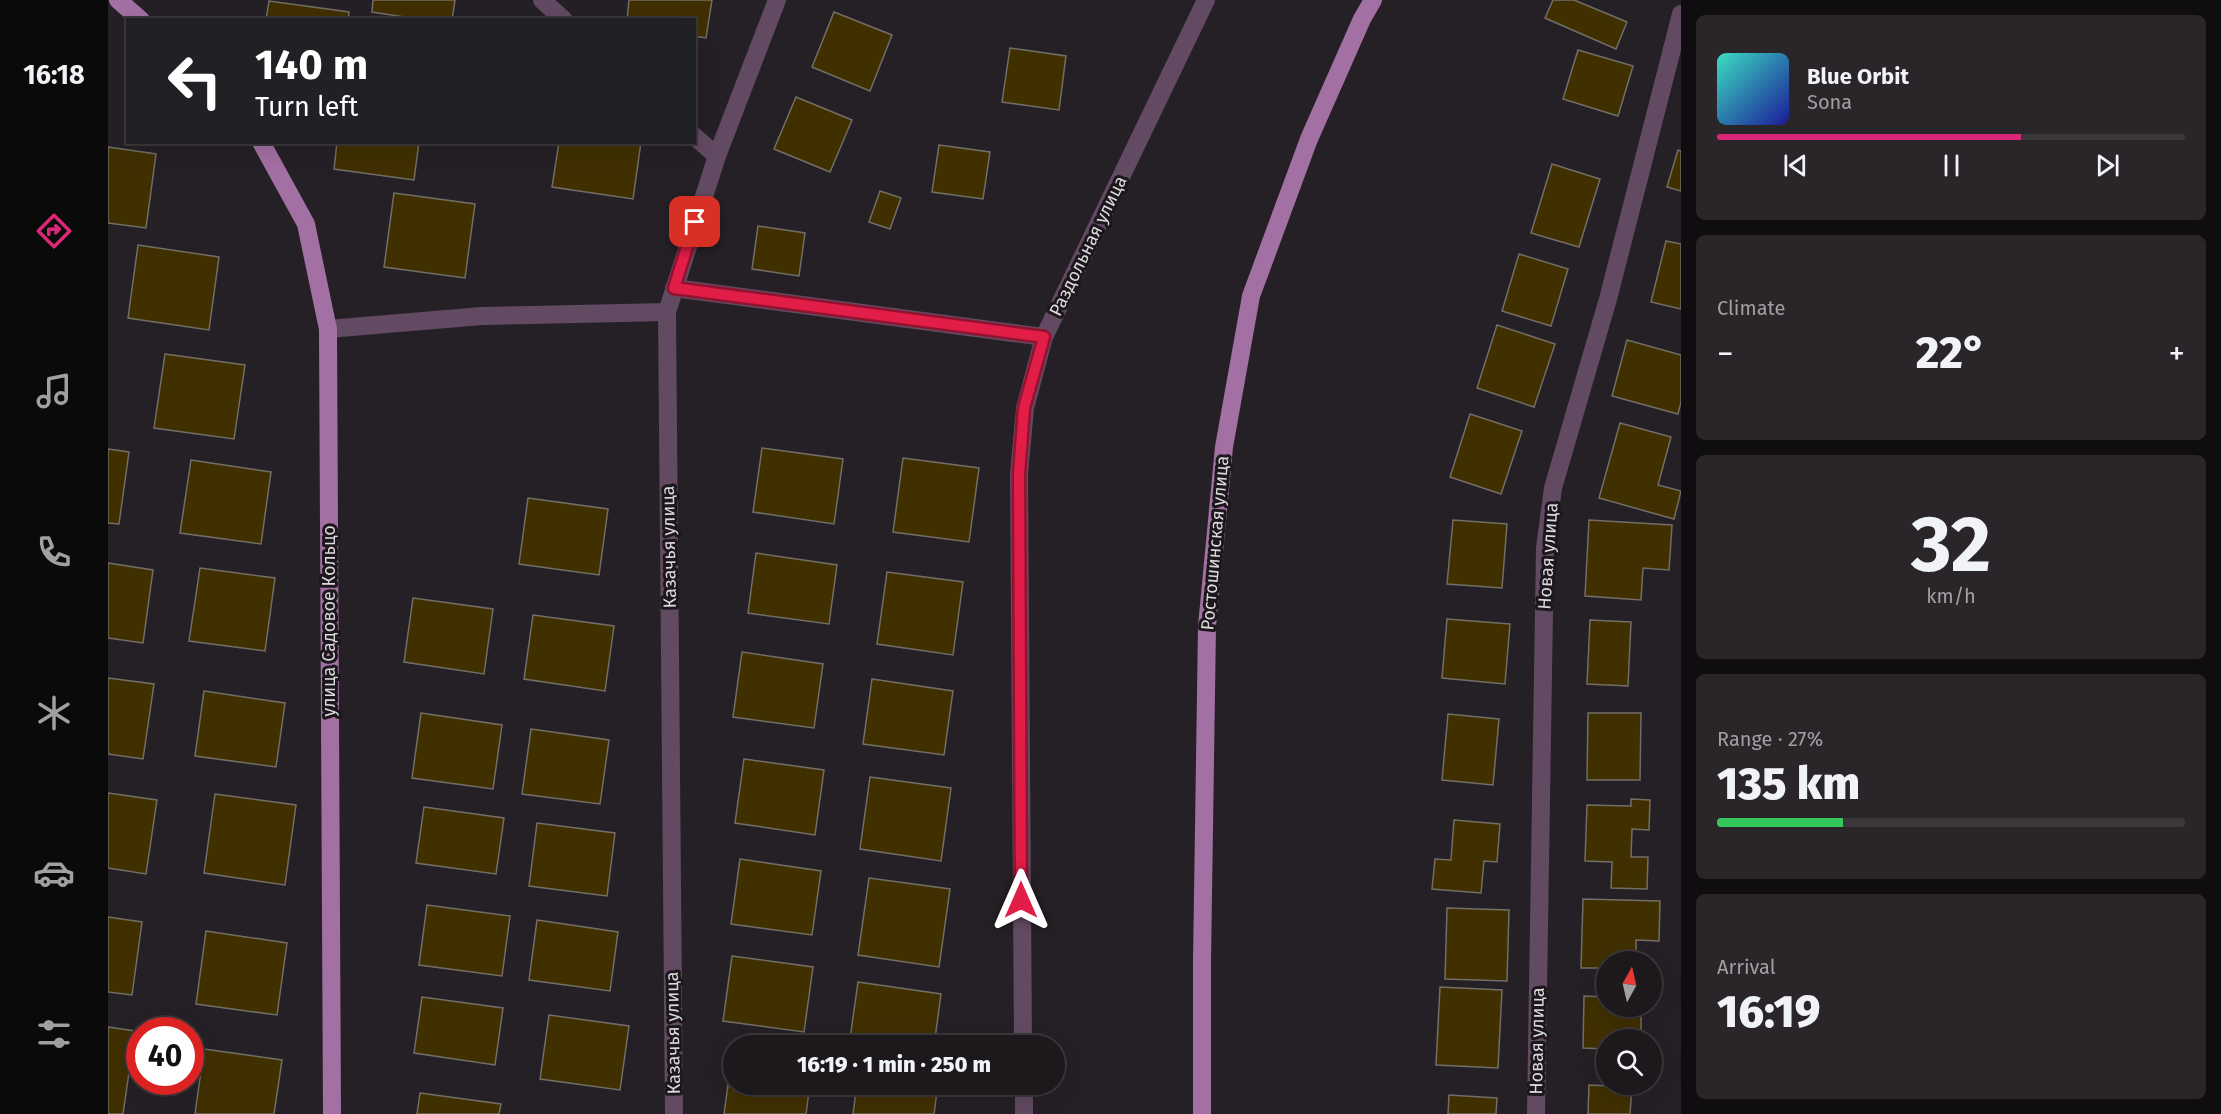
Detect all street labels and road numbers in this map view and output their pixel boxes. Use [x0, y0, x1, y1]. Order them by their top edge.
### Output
street label: Раздольная улица [1044, 172, 1132, 320]
street label: Ростошинская улица [1196, 455, 1234, 631]
street label: Казачья улица [657, 485, 681, 609]
street label: Новая улица [1533, 502, 1563, 610]
street label: улица Садовое Кольцо [318, 525, 340, 717]
street label: Казачья улица [661, 971, 685, 1095]
street label: Новая улица [1525, 987, 1549, 1095]

